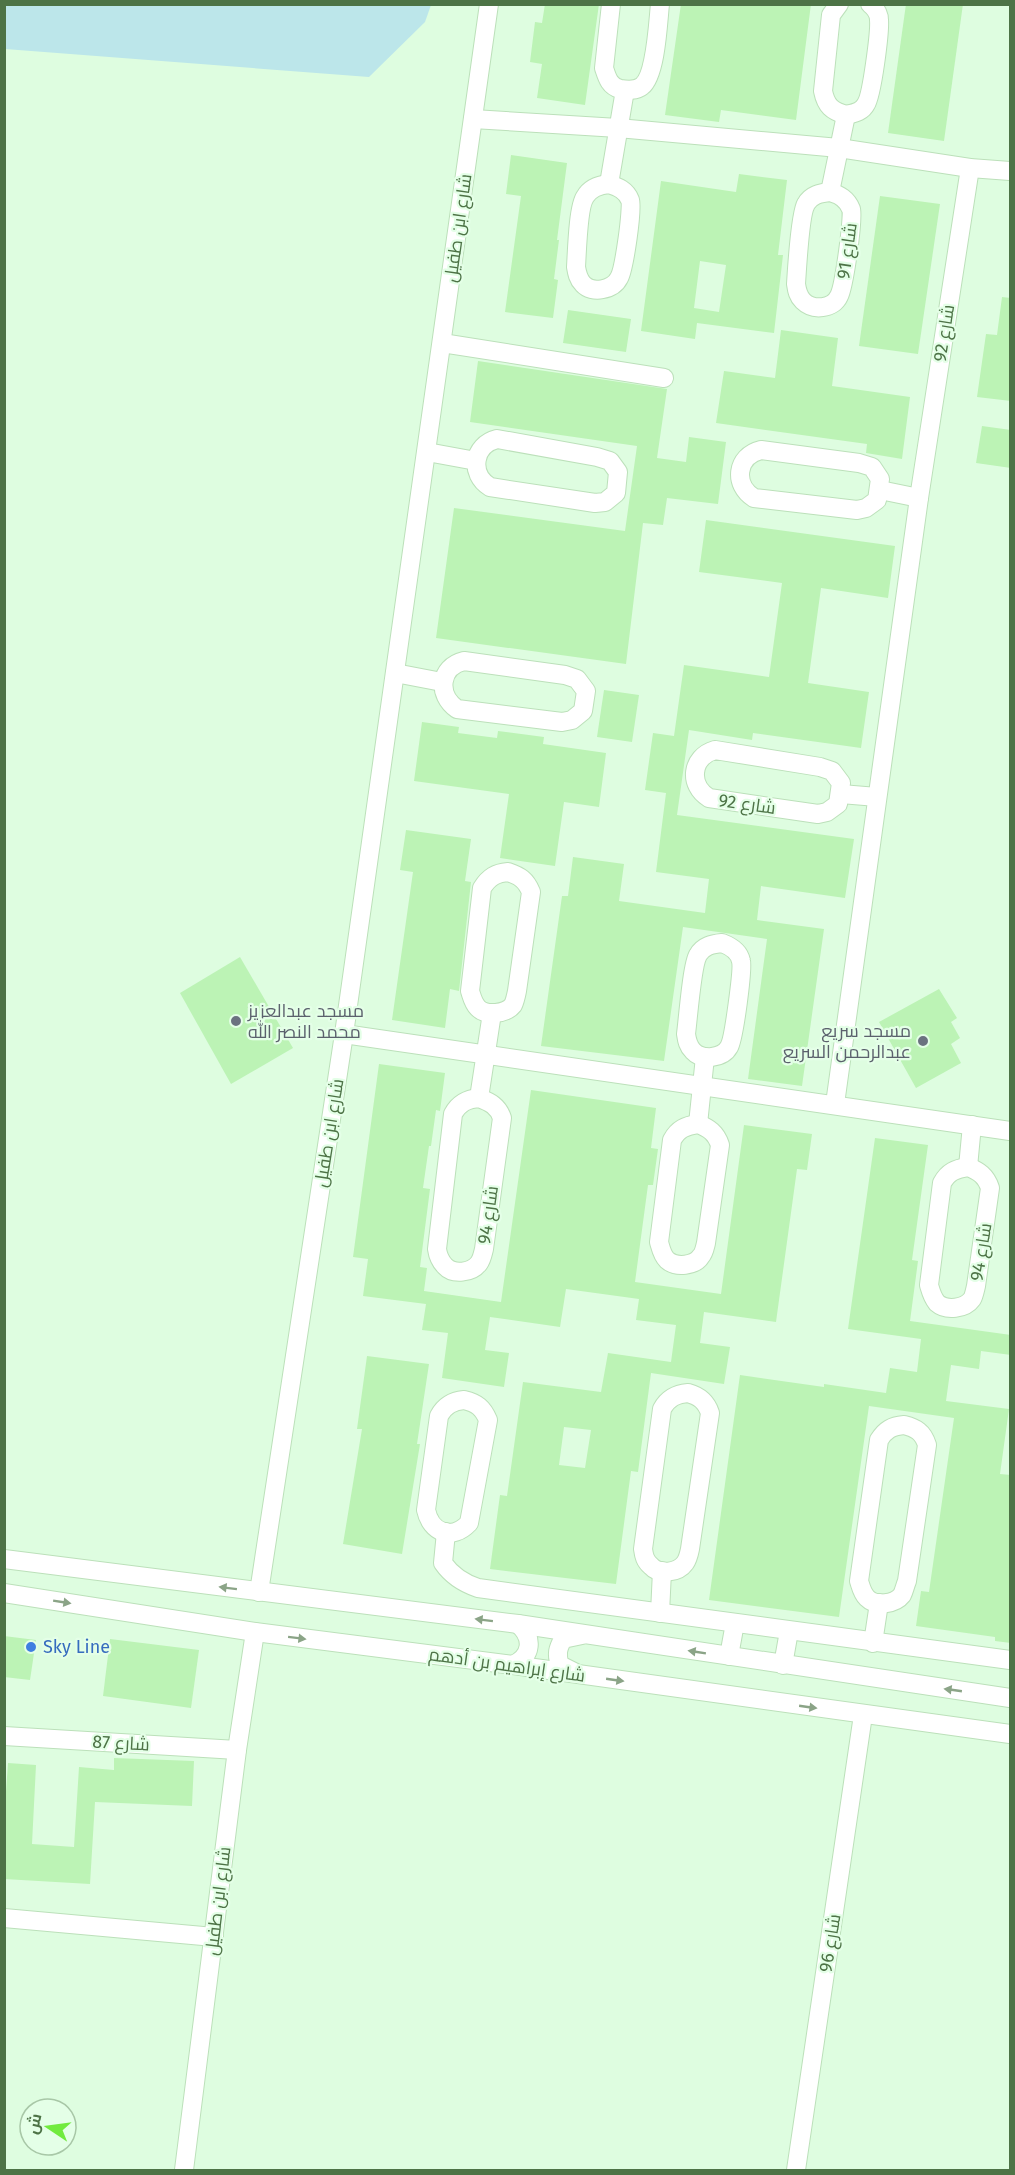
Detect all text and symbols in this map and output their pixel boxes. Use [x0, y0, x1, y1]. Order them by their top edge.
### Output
street label: شارع ابن طفيل [439, 172, 477, 284]
street label: شارع 91 [832, 221, 863, 281]
street label: شارع 92 [929, 303, 960, 363]
street label: شارع 92 [717, 789, 777, 820]
place label: مسجد عبدالعزيز محمد النصر الله [247, 1000, 364, 1043]
marker: مسجد عبدالعزيز محمد النصر الله [229, 1014, 243, 1028]
place label: مسجد سريع عبدالرحمن السريع [783, 1020, 911, 1064]
marker: مسجد سريع عبدالرحمن السريع [916, 1034, 930, 1048]
street label: شارع ابن طفيل [310, 1077, 349, 1189]
street label: شارع 94 [473, 1185, 504, 1246]
street label: شارع 94 [966, 1221, 997, 1283]
one-way arrow [218, 1583, 237, 1592]
one-way arrow [53, 1598, 72, 1607]
one-way arrow [474, 1615, 493, 1624]
one-way arrow [287, 1633, 306, 1642]
place label: Sky Line [43, 1636, 110, 1658]
marker: Sky Line [24, 1640, 38, 1654]
street label: شارع إبراهيم بن أدهم [427, 1643, 587, 1688]
one-way arrow [688, 1647, 707, 1656]
one-way arrow [605, 1676, 624, 1685]
one-way arrow [943, 1686, 962, 1695]
one-way arrow [798, 1703, 817, 1712]
street label: شارع 87 [92, 1731, 150, 1756]
street label: شارع ابن طفيل [200, 1845, 237, 1957]
street label: شارع 96 [815, 1912, 846, 1974]
north arrow [18, 2097, 78, 2157]
text: ش [22, 2112, 45, 2136]

